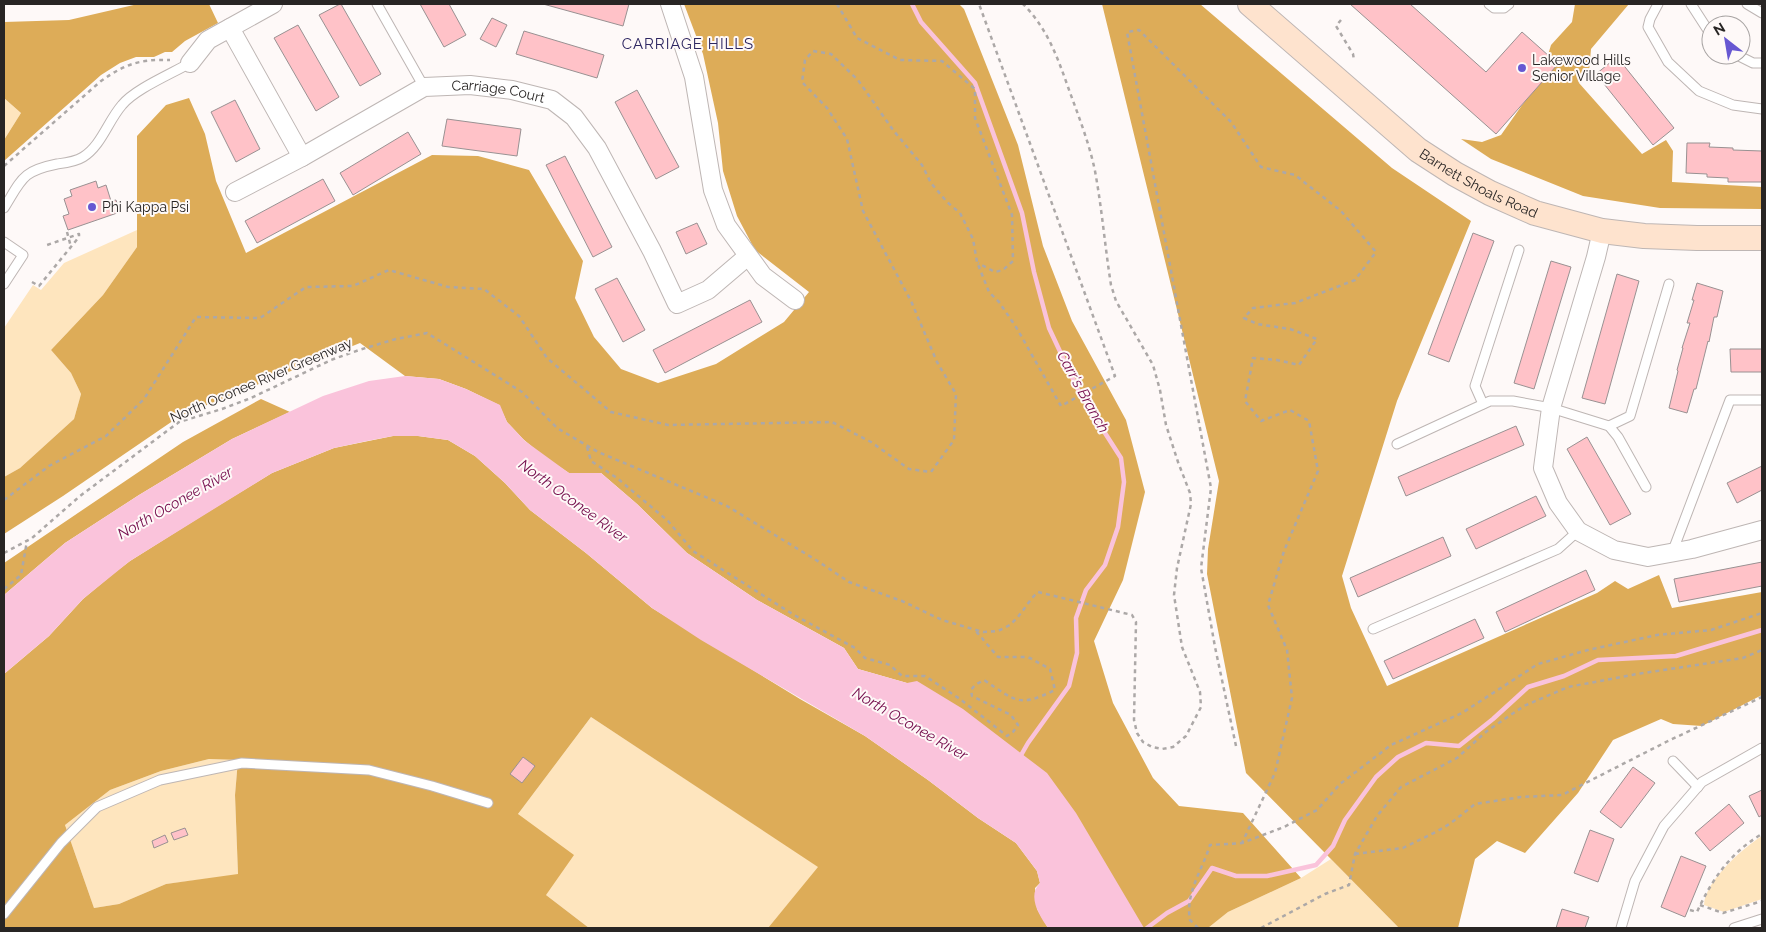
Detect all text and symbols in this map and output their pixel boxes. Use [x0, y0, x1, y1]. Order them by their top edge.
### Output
north arrow [1701, 15, 1751, 65]
text: N [1711, 19, 1728, 38]
district label: CARRIAGE HILLS [622, 35, 754, 53]
place label: Lakewood Hills Senior Village [1532, 52, 1631, 84]
marker: Lakewood Hills Senior Village [1516, 62, 1528, 74]
street label: Carriage Court [451, 77, 547, 106]
street label: Barnett Shoals Road [1417, 145, 1540, 221]
place label: Phi Kappa Psi [102, 199, 189, 215]
marker: Phi Kappa Psi [86, 201, 98, 213]
street label: North Oconee River Greenway [168, 334, 355, 426]
water label: Carr's Branch [1053, 348, 1113, 436]
water label: North Oconee River [515, 455, 632, 547]
water label: North Oconee River [114, 462, 237, 543]
water label: North Oconee River [849, 684, 972, 765]

